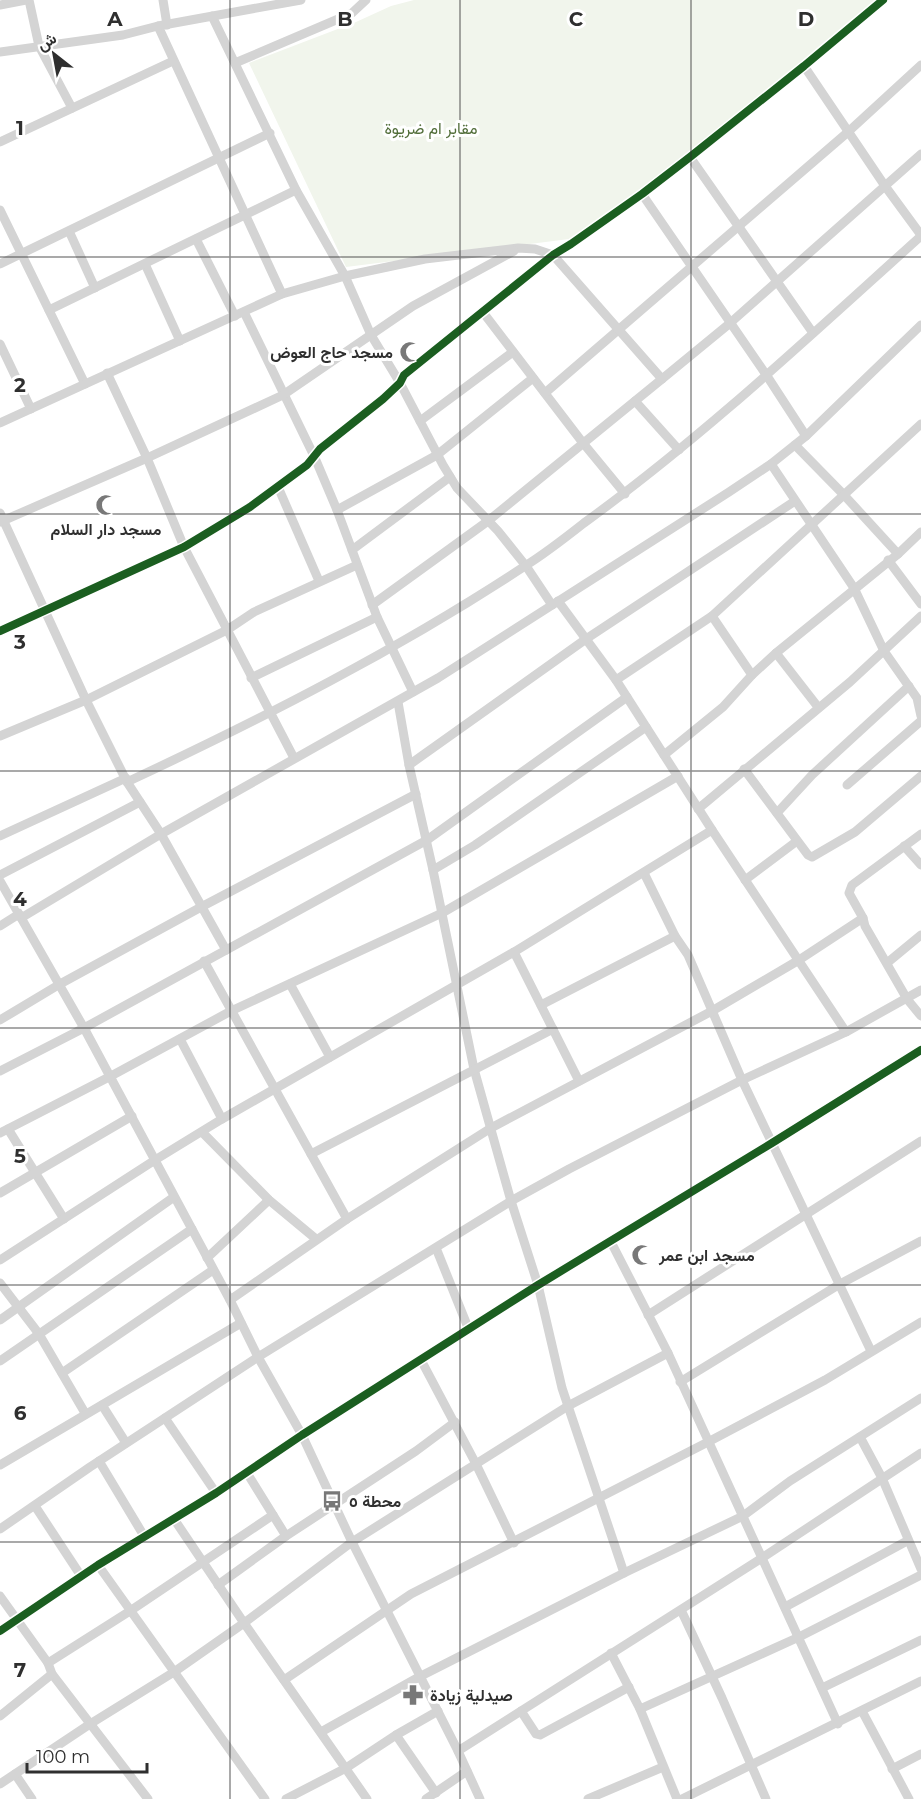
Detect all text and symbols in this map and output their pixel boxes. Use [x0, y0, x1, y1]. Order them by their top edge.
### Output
text: A [106, 7, 123, 31]
text: B [337, 7, 353, 31]
text: C [569, 7, 584, 31]
text: D [798, 7, 814, 31]
north arrow [24, 24, 84, 84]
text: ش [33, 28, 60, 55]
text: 1 [16, 116, 24, 140]
park label: مقابر ام ضريوة [384, 119, 478, 139]
mosque icon: مسجد حاج العوض [398, 340, 422, 364]
place label: مسجد حاج العوض [270, 343, 393, 363]
text: 2 [14, 373, 26, 397]
mosque icon: مسجد دار السلام [94, 493, 118, 517]
place label: مسجد دار السلام [51, 520, 162, 540]
text: 3 [13, 630, 26, 654]
text: 4 [13, 887, 27, 911]
text: 5 [14, 1144, 26, 1168]
mosque icon: مسجد ابن عمر [630, 1243, 654, 1267]
place label: مسجد ابن عمر [658, 1246, 755, 1266]
text: 6 [14, 1401, 27, 1425]
bus stop icon: محطة ٥ [320, 1489, 344, 1513]
place label: محطة ٥ [349, 1492, 402, 1511]
text: 7 [14, 1658, 26, 1682]
pharmacy icon: صيدلية زيادة [401, 1683, 425, 1707]
place label: صيدلية زيادة [430, 1686, 513, 1706]
scale bar [27, 1736, 147, 1774]
text: 100 m [36, 1746, 90, 1768]

